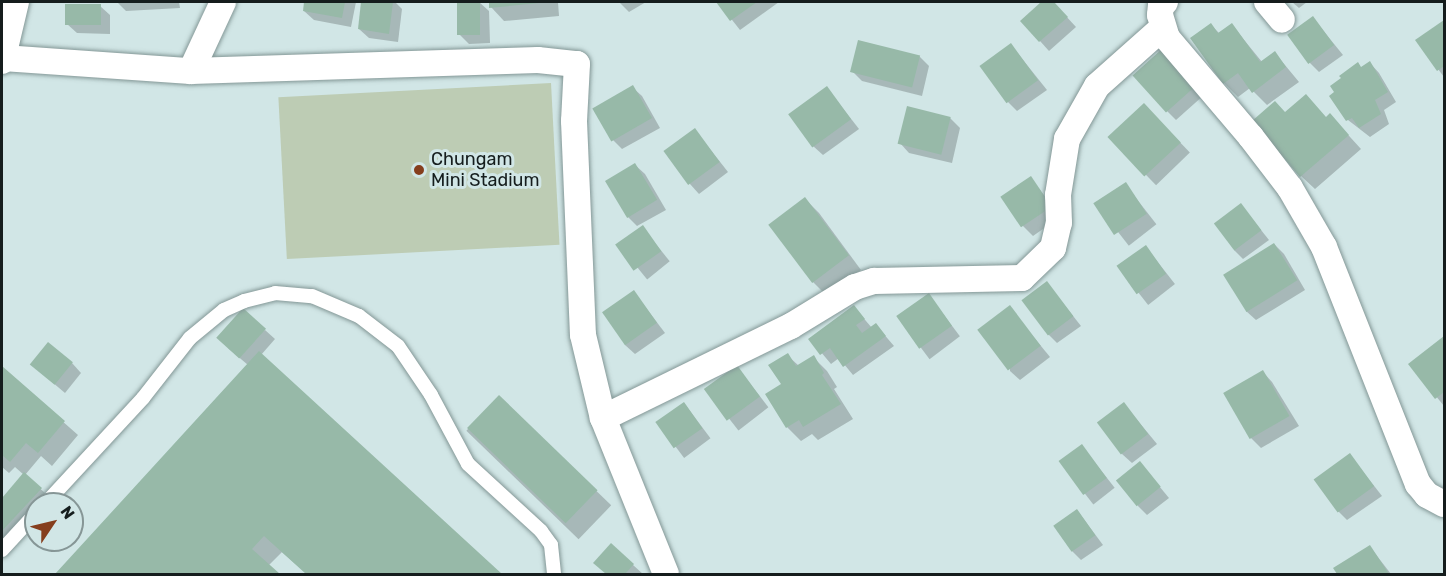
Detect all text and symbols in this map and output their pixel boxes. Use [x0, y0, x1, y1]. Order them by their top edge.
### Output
place label: Chungam Mini Stadium [431, 149, 539, 192]
marker: Chungam Mini Stadium [412, 163, 426, 177]
north arrow [24, 492, 84, 552]
text: N [56, 502, 79, 523]

